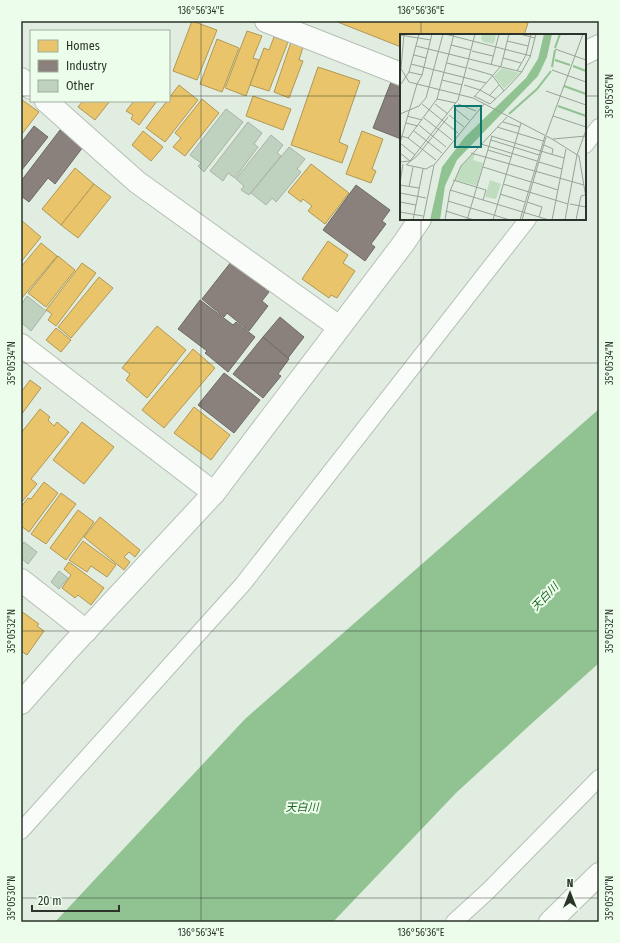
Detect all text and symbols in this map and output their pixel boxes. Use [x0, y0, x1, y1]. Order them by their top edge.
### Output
text: 136°56'34"E [178, 5, 225, 17]
text: 136°56'36"E [397, 5, 445, 17]
legend [30, 30, 170, 102]
inset map [400, 34, 586, 220]
text: Homes [66, 39, 100, 53]
text: Industry [66, 59, 107, 73]
text: 35°05'36"N [604, 74, 616, 118]
text: Other [66, 79, 95, 93]
text: 35°05'34"N [6, 341, 18, 385]
text: 35°05'34"N [604, 341, 616, 385]
water label: 天白川 [529, 580, 562, 613]
text: 35°05'32"N [6, 609, 18, 653]
text: 35°05'32"N [604, 609, 616, 653]
water label: 天白川 [286, 801, 319, 814]
north arrow [550, 873, 590, 913]
text: 35°05'30"N [6, 876, 18, 920]
text: 35°05'30"N [604, 876, 616, 920]
text: N [567, 877, 573, 890]
scale bar [32, 887, 119, 913]
text: 20 m [38, 894, 62, 908]
text: 136°56'34"E [178, 927, 225, 939]
text: 136°56'36"E [397, 927, 445, 939]

